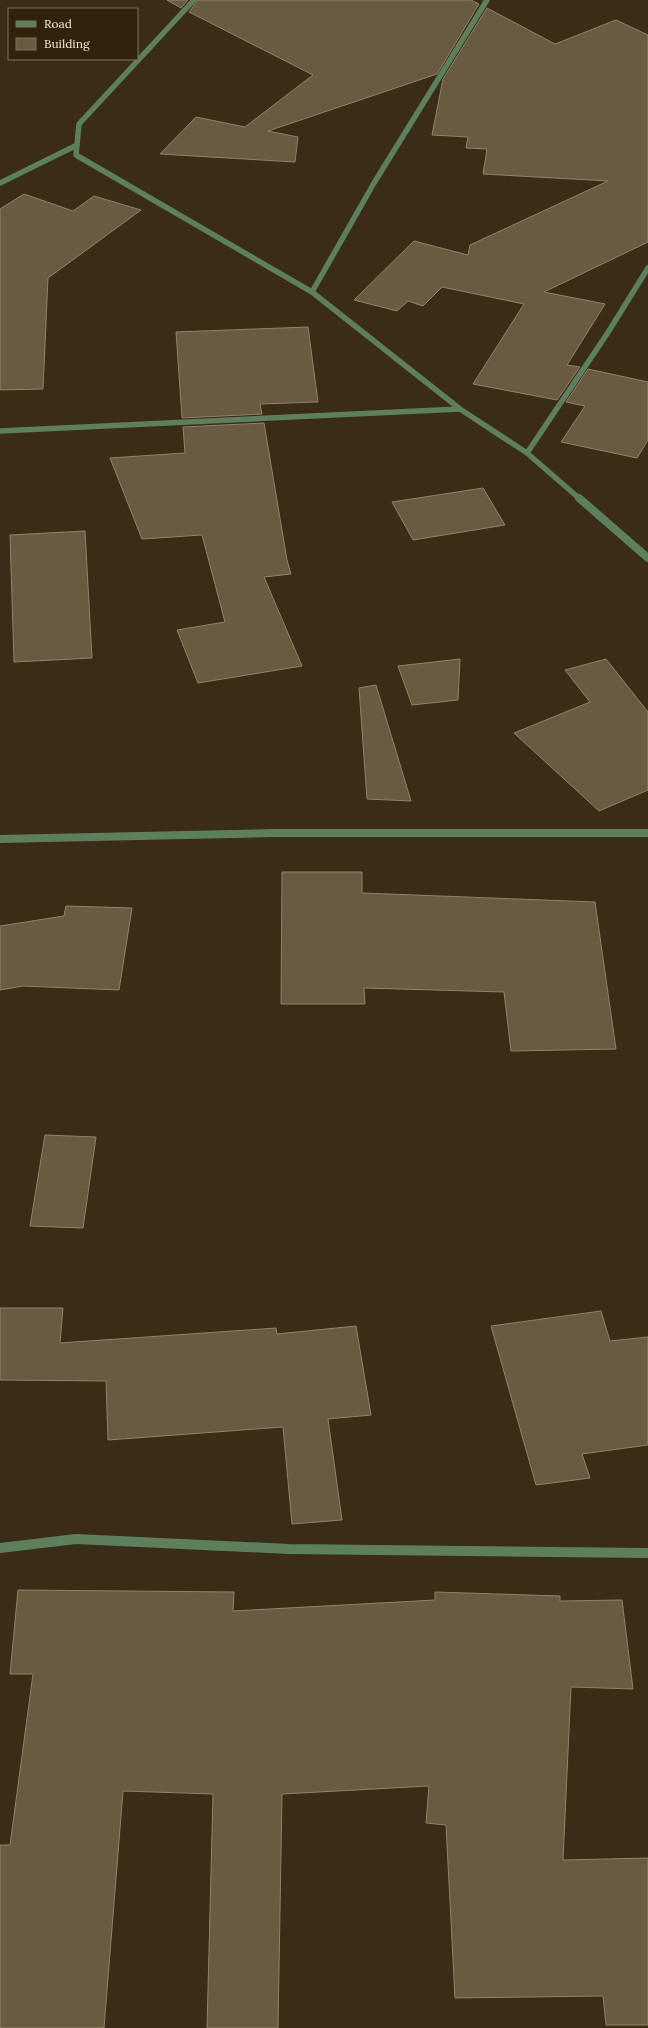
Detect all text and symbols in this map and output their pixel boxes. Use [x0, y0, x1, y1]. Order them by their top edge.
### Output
legend [8, 8, 138, 60]
text: Road [44, 16, 72, 31]
text: Building [44, 36, 90, 51]

